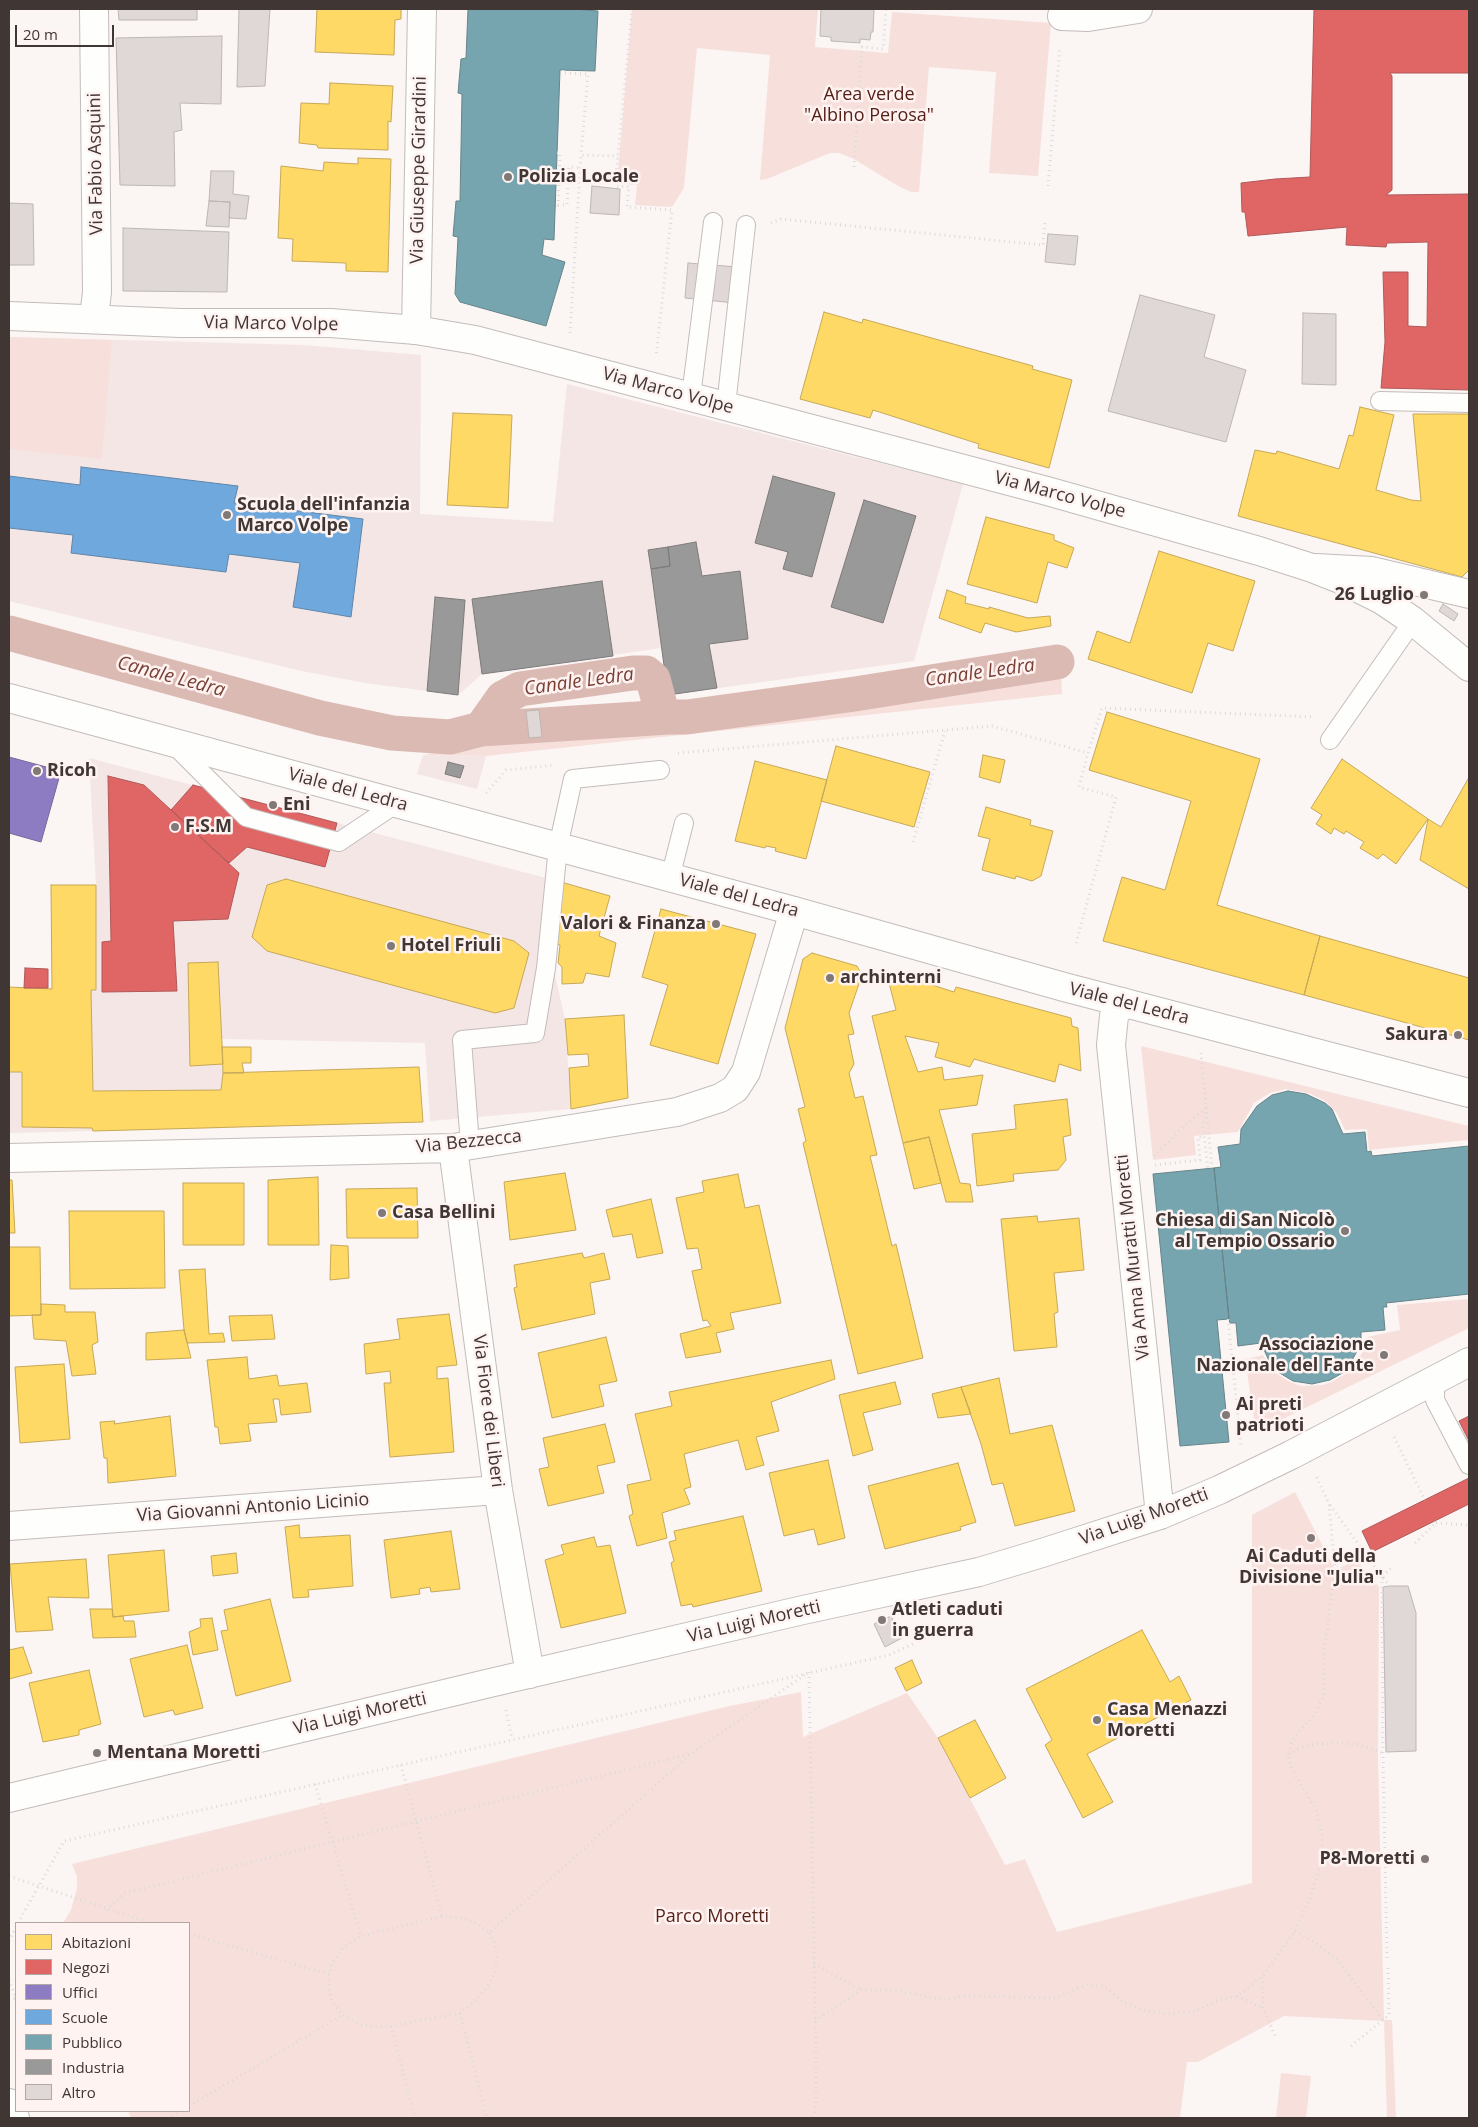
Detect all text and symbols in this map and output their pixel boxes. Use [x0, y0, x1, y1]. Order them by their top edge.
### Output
scale bar [18, 15, 116, 47]
text: 20 m [23, 24, 58, 44]
street label: Via Giuseppe Girardini [407, 76, 431, 264]
park label: Area verde "Albino Perosa" [804, 84, 934, 126]
street label: Via Fabio Asquini [84, 93, 108, 235]
place label: Polizia Locale [518, 166, 639, 188]
marker: Polizia Locale [502, 171, 514, 183]
street label: Via Marco Volpe [203, 312, 339, 336]
street label: Via Marco Volpe [600, 363, 736, 419]
street label: Via Marco Volpe [992, 467, 1128, 523]
place label: Scuola dell'infanzia Marco Volpe [237, 494, 410, 536]
marker: Scuola dell'infanzia Marco Volpe [221, 509, 233, 521]
place label: 26 Luglio [1334, 584, 1414, 606]
marker: 26 Luglio [1418, 589, 1430, 601]
water label: Canale Ledra [115, 652, 227, 702]
water label: Canale Ledra [924, 654, 1036, 692]
water label: Canale Ledra [523, 663, 635, 701]
place label: Ricoh [47, 760, 97, 782]
street label: Viale del Ledra [286, 764, 410, 816]
marker: Ricoh [31, 765, 43, 777]
place label: Eni [283, 794, 310, 816]
marker: Eni [267, 799, 279, 811]
place label: F.S.M [185, 816, 232, 838]
marker: F.S.M [169, 821, 181, 833]
street label: Viale del Ledra [677, 870, 801, 922]
place label: Valori & Finanza [561, 913, 706, 935]
marker: Valori & Finanza [710, 918, 722, 930]
place label: Hotel Friuli [401, 935, 501, 957]
marker: Hotel Friuli [385, 940, 397, 952]
place label: archinterni [840, 967, 941, 989]
marker: archinterni [824, 972, 836, 984]
street label: Viale del Ledra [1067, 979, 1191, 1029]
place label: Sakura [1385, 1024, 1448, 1046]
marker: Sakura [1452, 1029, 1464, 1041]
street label: Via Bezzecca [415, 1126, 523, 1158]
street label: Via Anna Muratti Moretti [1111, 1153, 1155, 1361]
place label: Casa Bellini [392, 1202, 495, 1224]
marker: Casa Bellini [376, 1207, 388, 1219]
place label: Chiesa di San Nicolò al Tempio Ossario [1155, 1210, 1335, 1252]
marker: Chiesa di San Nicolò al Tempio Ossario [1339, 1225, 1351, 1237]
street label: Via Fiore dei Liberi [468, 1333, 508, 1489]
place label: Associazione Nazionale del Fante [1196, 1334, 1374, 1376]
marker: Associazione Nazionale del Fante [1378, 1349, 1390, 1361]
place label: Ai preti patrioti [1236, 1394, 1304, 1436]
marker: Ai preti patrioti [1220, 1409, 1232, 1421]
street label: Via Luigi Moretti [1077, 1484, 1211, 1550]
street label: Via Giovanni Antonio Licinio [136, 1489, 370, 1527]
marker: Ai Caduti della Divisione "Julia" [1305, 1532, 1317, 1544]
place label: Ai Caduti della Divisione "Julia" [1239, 1546, 1383, 1588]
street label: Via Luigi Moretti [685, 1596, 823, 1648]
place label: Atleti caduti in guerra [892, 1599, 1003, 1642]
marker: Atleti caduti in guerra [876, 1614, 888, 1626]
street label: Via Luigi Moretti [291, 1688, 429, 1740]
place label: Casa Menazzi Moretti [1107, 1699, 1227, 1742]
marker: Casa Menazzi Moretti [1091, 1714, 1103, 1726]
place label: Mentana Moretti [107, 1742, 261, 1764]
marker: Mentana Moretti [91, 1747, 103, 1759]
place label: P8-Moretti [1320, 1848, 1415, 1870]
marker: P8-Moretti [1419, 1853, 1431, 1865]
park label: Parco Moretti [655, 1906, 769, 1928]
legend [15, 1922, 190, 2112]
text: Abitazioni [62, 1932, 131, 1952]
text: Negozi [62, 1957, 110, 1977]
text: Uffici [62, 1982, 98, 2002]
text: Scuole [62, 2007, 108, 2027]
text: Pubblico [62, 2032, 122, 2052]
text: Industria [62, 2057, 125, 2077]
text: Altro [62, 2082, 96, 2102]

